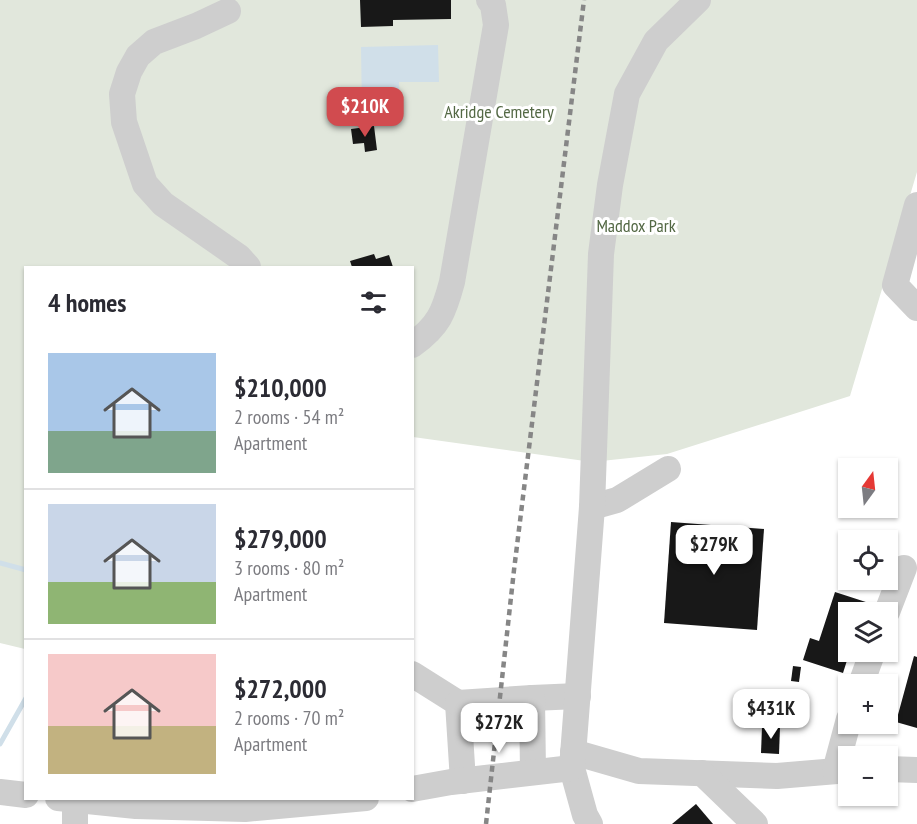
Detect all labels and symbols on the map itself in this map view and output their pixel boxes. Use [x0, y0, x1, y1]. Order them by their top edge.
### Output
pin: $210K [323, 87, 407, 138]
park label: Akridge Cemetery [444, 100, 554, 123]
park label: Maddox Park [596, 214, 676, 237]
north arrow [838, 458, 898, 518]
pin: $279K [672, 525, 756, 576]
pin: $431K [729, 689, 813, 740]
pin: $272K [457, 703, 541, 754]

